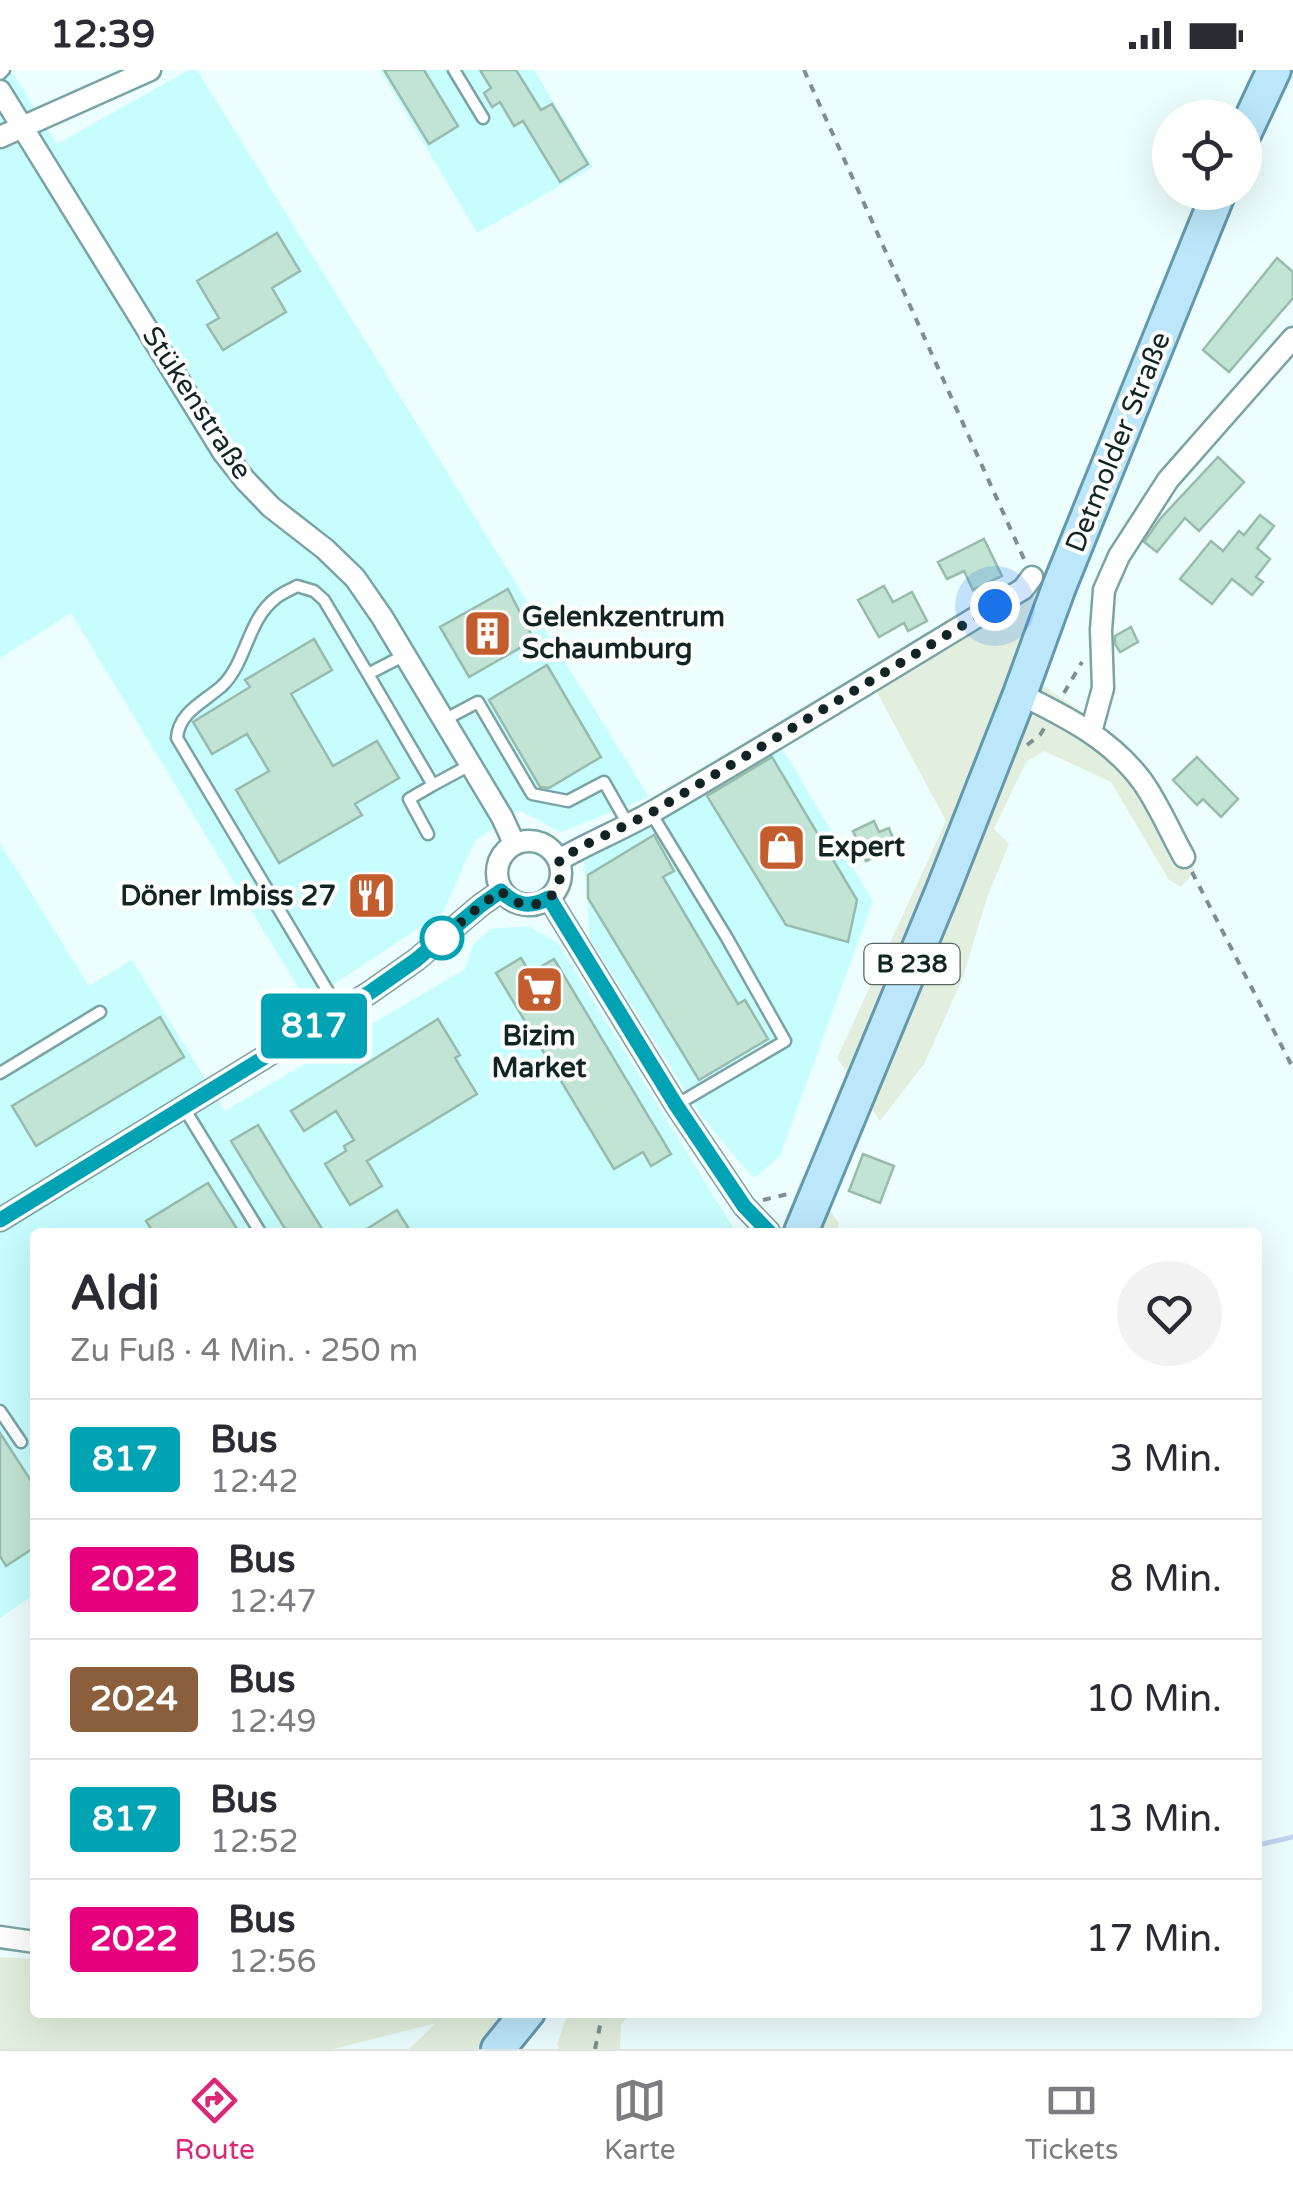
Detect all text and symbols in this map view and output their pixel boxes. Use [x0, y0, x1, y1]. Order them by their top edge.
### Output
text: 12:39 [50, 12, 155, 58]
map controls [1152, 100, 1262, 210]
button: locate [1152, 100, 1262, 210]
street label: Stükenstraße [135, 320, 259, 486]
street label: Detmolder Straße [1058, 327, 1178, 557]
your location [970, 581, 1020, 631]
place label: Gelenkzentrum Schaumburg [522, 600, 725, 666]
building icon: Gelenkzentrum Schaumburg [461, 607, 513, 659]
shop icon: Expert [756, 821, 808, 873]
place label: Expert [817, 830, 905, 864]
restaurant icon: Döner Imbiss 27 [345, 870, 397, 922]
place label: Döner Imbiss 27 [120, 879, 336, 913]
unlabelled marker [421, 917, 463, 959]
road number: B 238 [864, 944, 960, 984]
supermarket icon: Bizim Market [513, 963, 565, 1015]
line badge: 817 [256, 994, 372, 1058]
text: 817 [281, 1005, 347, 1047]
place label: Bizim Market [491, 1019, 587, 1085]
button: heart [1117, 1261, 1222, 1366]
text: Aldi [70, 1265, 160, 1323]
text: Zu Fuß · 4 Min. · 250 m [70, 1332, 418, 1370]
text: Bus [210, 1417, 277, 1463]
text: 3 Min. [1109, 1436, 1222, 1482]
text: 817 [92, 1438, 158, 1480]
text: 12:42 [210, 1463, 299, 1501]
text: Bus [228, 1537, 295, 1583]
text: 8 Min. [1109, 1556, 1222, 1602]
text: 2022 [90, 1558, 178, 1600]
text: 12:47 [228, 1583, 317, 1621]
text: Bus [228, 1657, 295, 1703]
text: 10 Min. [1086, 1676, 1222, 1722]
text: 2024 [90, 1678, 178, 1720]
text: 12:49 [228, 1703, 317, 1741]
text: Bus [210, 1777, 277, 1823]
text: 13 Min. [1086, 1796, 1222, 1842]
text: 817 [92, 1798, 158, 1840]
text: 12:52 [210, 1823, 299, 1861]
text: Bus [228, 1897, 295, 1943]
text: 17 Min. [1086, 1916, 1222, 1962]
text: 2022 [90, 1918, 178, 1960]
text: 12:56 [228, 1943, 317, 1981]
tab: Route [175, 2073, 255, 2167]
tab: Karte [604, 2073, 676, 2167]
tab: Tickets [1025, 2073, 1118, 2167]

